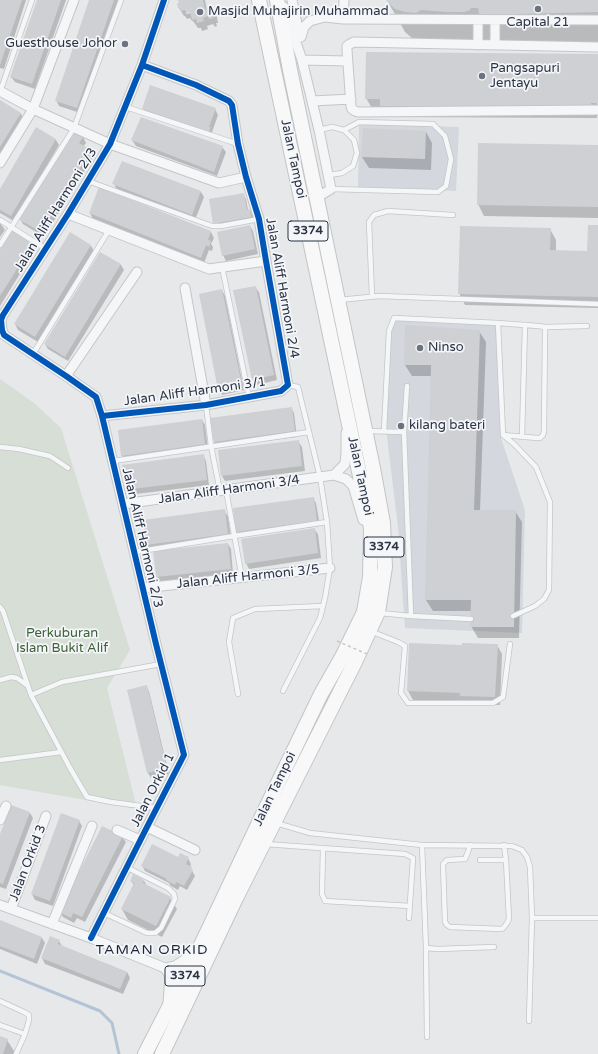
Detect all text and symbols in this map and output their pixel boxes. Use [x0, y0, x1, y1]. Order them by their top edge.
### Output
place label: Masjid Muhajirin Muhammad [208, 4, 389, 20]
marker: Capital 21 [533, 4, 543, 14]
marker: Masjid Muhajirin Muhammad [195, 7, 205, 17]
place label: Capital 21 [507, 15, 569, 31]
place label: Guesthouse Johor [5, 36, 117, 52]
marker: Guesthouse Johor [120, 39, 130, 49]
place label: Pangsapuri Jentayu [490, 61, 560, 92]
marker: Pangsapuri Jentayu [477, 71, 487, 81]
street label: Jalan Tampoi [277, 118, 309, 200]
street label: Jalan Aliff Harmoni 2/3 [11, 145, 101, 275]
street label: Jalan Aliff Harmoni 2/4 [262, 216, 302, 360]
road number: 3374 [288, 221, 328, 241]
place label: Ninso [428, 340, 464, 356]
marker: Ninso [415, 343, 425, 353]
street label: Jalan Aliff Harmoni 3/1 [123, 374, 267, 410]
place label: kilang bateri [409, 418, 485, 434]
marker: kilang bateri [396, 421, 406, 431]
street label: Jalan Tampoi [344, 435, 376, 517]
street label: Jalan Aliff Harmoni 2/3 [118, 466, 166, 610]
street label: Jalan Aliff Harmoni 3/4 [157, 472, 301, 508]
road number: 3374 [364, 537, 404, 557]
street label: Jalan Aliff Harmoni 3/5 [176, 562, 320, 592]
park label: Perkuburan Islam Bukit Alif [16, 626, 108, 657]
street label: Jalan Tampoi [250, 749, 300, 829]
street label: Jalan Orkid 1 [128, 751, 178, 829]
street label: Jalan Orkid 3 [6, 823, 50, 903]
district label: TAMAN ORKID [95, 942, 209, 958]
road number: 3374 [165, 966, 205, 986]

